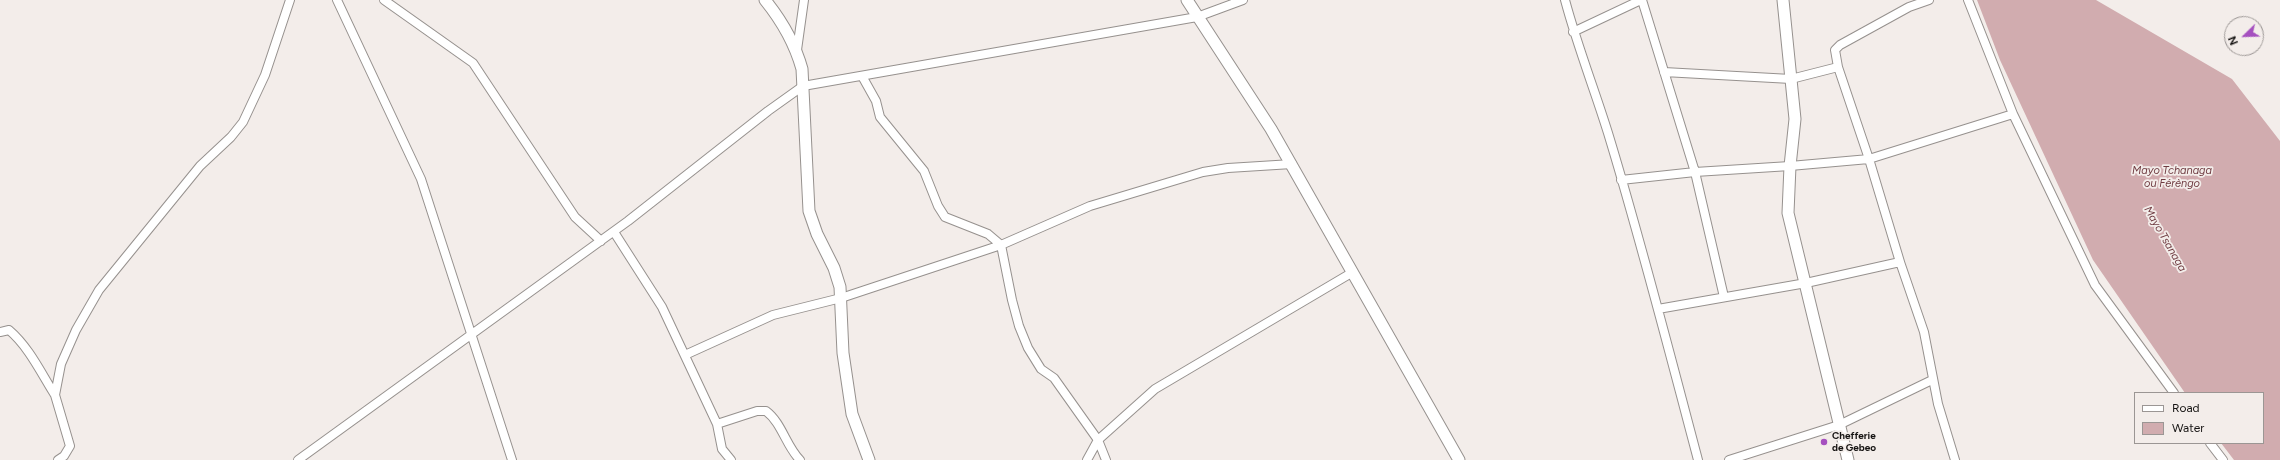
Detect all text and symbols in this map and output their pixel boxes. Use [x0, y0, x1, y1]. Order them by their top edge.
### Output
north arrow [2224, 16, 2264, 56]
text: N [2226, 34, 2241, 47]
water label: Mayo Tchanaga ou Férèngo [2132, 164, 2212, 190]
water label: Mayo Tsanaga [2141, 204, 2189, 274]
legend [2134, 392, 2264, 444]
text: Road [2172, 401, 2200, 415]
text: Water [2172, 421, 2204, 435]
place label: Chefferie de Gebeo [1832, 430, 1876, 454]
marker: Chefferie de Gebeo [1819, 437, 1829, 447]

